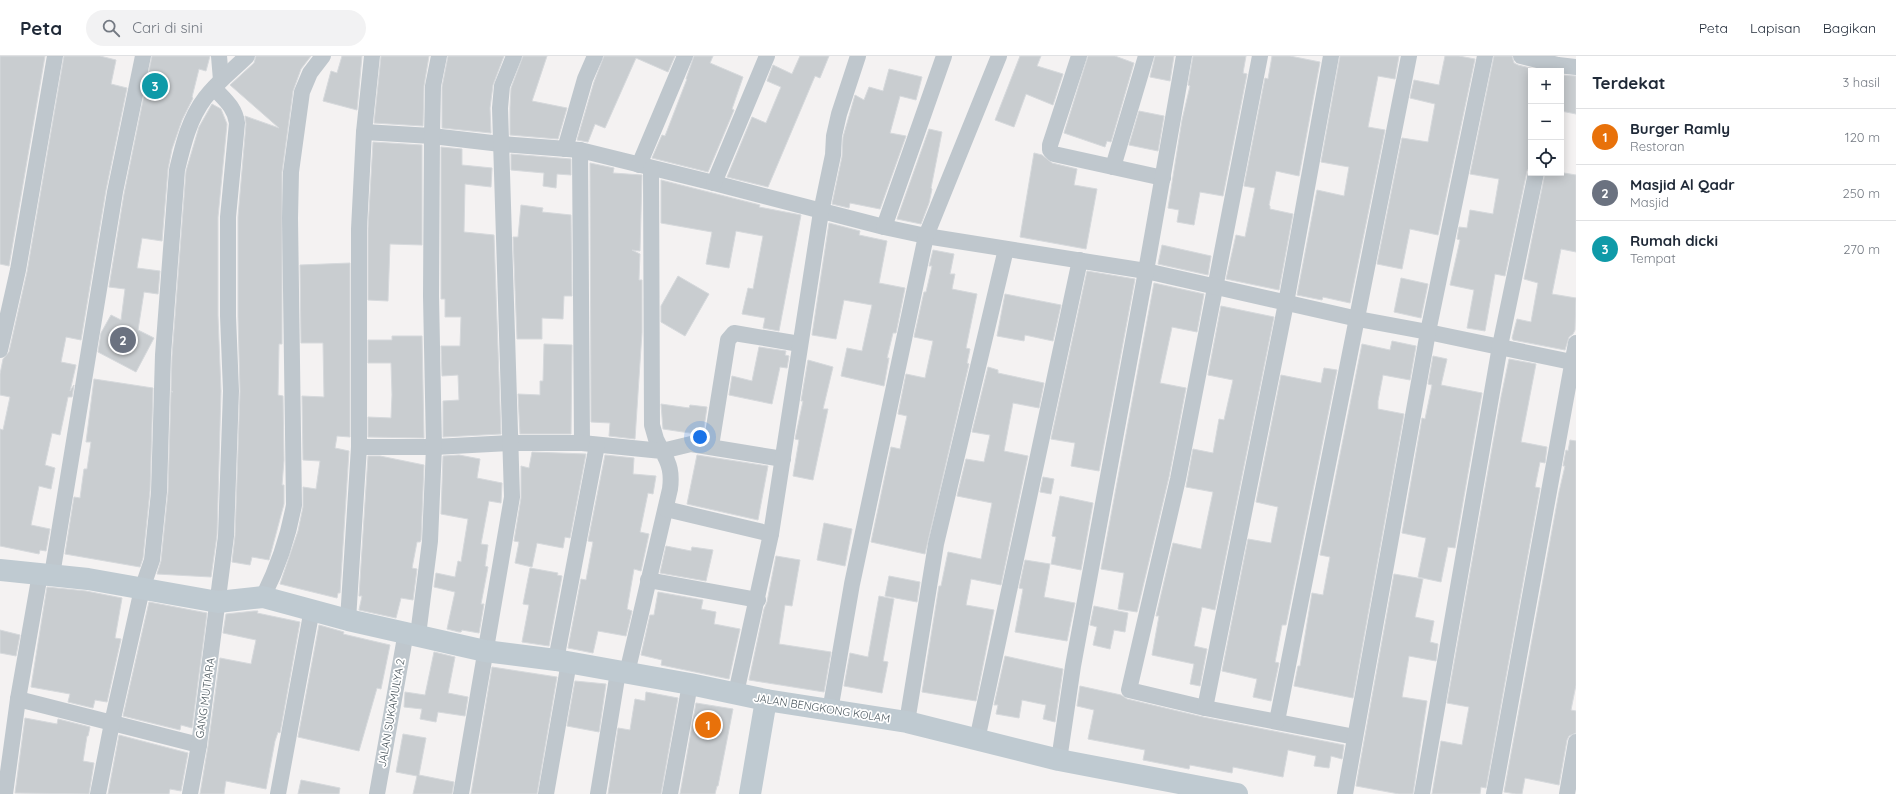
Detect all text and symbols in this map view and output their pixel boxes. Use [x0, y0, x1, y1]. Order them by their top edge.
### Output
search box [86, 10, 366, 46]
text: Peta [20, 16, 62, 40]
icon: search [100, 17, 122, 39]
text: Cari di sini [132, 18, 203, 37]
text: Peta [1699, 19, 1728, 37]
text: Lapisan [1750, 19, 1801, 37]
text: Bagikan [1823, 19, 1876, 37]
map controls [1528, 68, 1564, 176]
button: + [1528, 68, 1564, 104]
pin: 3 [142, 71, 168, 101]
text: Terdekat [1592, 72, 1666, 93]
text: 3 hasil [1843, 74, 1880, 90]
button: − [1528, 104, 1564, 140]
text: Burger Ramly [1630, 119, 1730, 138]
text: 1 [1602, 129, 1608, 145]
text: 120 m [1845, 129, 1880, 145]
text: Restoran [1630, 138, 1685, 154]
button: locate [1528, 140, 1564, 176]
text: Masjid Al Qadr [1630, 175, 1735, 194]
text: 2 [1601, 185, 1609, 201]
text: 250 m [1843, 185, 1880, 201]
text: Masjid [1630, 194, 1669, 210]
text: Rumah dicki [1630, 231, 1718, 250]
text: 3 [1602, 241, 1608, 257]
text: 270 m [1843, 241, 1880, 257]
text: Tempat [1630, 250, 1676, 266]
pin: 2 [110, 325, 136, 355]
your location [690, 427, 710, 447]
street label: GANG MUTIARA [192, 657, 218, 739]
street label: JALAN SUKAMULYA 2 [375, 658, 407, 768]
street label: JALAN BENGKONG KOLAM [753, 690, 891, 726]
pin: 1 [695, 710, 721, 740]

